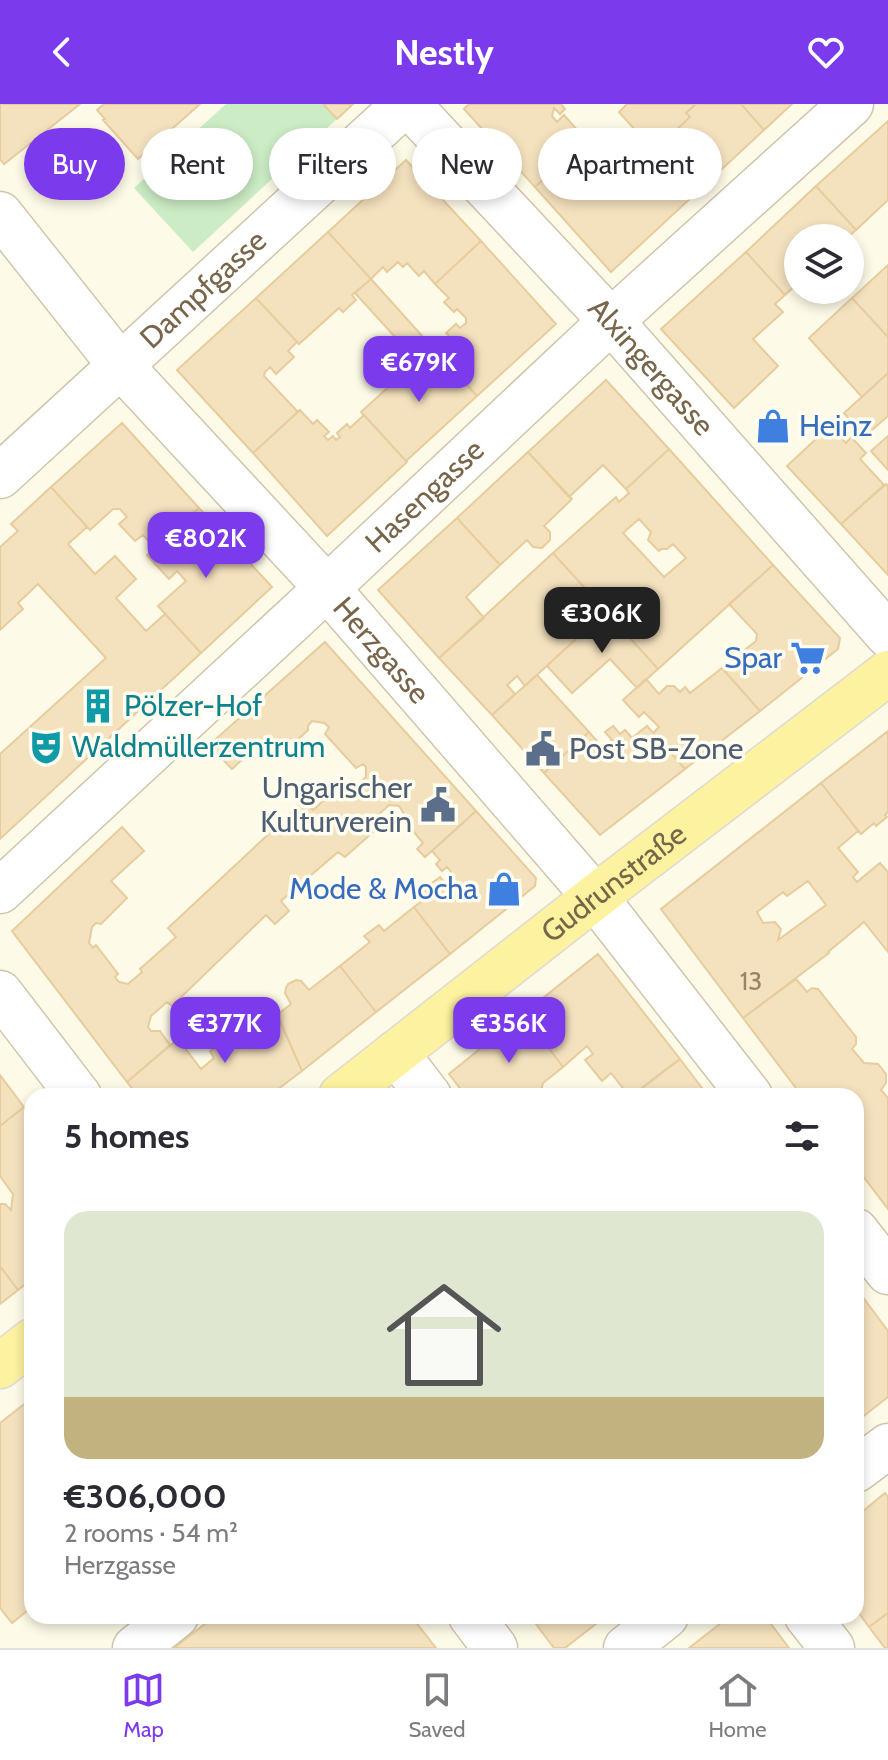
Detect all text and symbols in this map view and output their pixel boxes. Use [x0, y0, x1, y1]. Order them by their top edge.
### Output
icon: back [40, 30, 84, 74]
text: Nestly [394, 30, 494, 74]
icon: heart [804, 30, 848, 74]
chip: Buy [24, 128, 125, 200]
chip: Rent [141, 128, 253, 200]
chip: Filters [269, 128, 396, 200]
chip: New [412, 128, 522, 200]
chip: Apartment [538, 128, 722, 200]
street label: Dampfgasse [132, 222, 274, 356]
map controls [784, 224, 864, 304]
button: layers [784, 224, 864, 304]
street label: Alxingergasse [581, 290, 722, 443]
pin: €679K [363, 336, 475, 404]
text: €679K [381, 346, 457, 378]
shop icon: Heinz [754, 407, 792, 445]
place label: Heinz [799, 407, 872, 444]
street label: Hasengasse [357, 431, 492, 560]
pin: €802K [150, 512, 262, 580]
text: €802K [166, 522, 246, 554]
pin: €306K [546, 587, 658, 655]
street label: Herzgasse [325, 589, 438, 711]
text: €306K [562, 597, 642, 629]
place label: Spar [724, 639, 783, 676]
supermarket icon: Spar [789, 639, 827, 677]
building icon: Pölzer-Hof [79, 687, 117, 725]
place label: Pölzer-Hof [124, 687, 262, 724]
theatre icon: Waldmüllerzentrum [27, 728, 65, 766]
place label: Waldmüllerzentrum [72, 728, 325, 765]
public building icon: Post SB-Zone [524, 730, 562, 768]
place label: Post SB-Zone [569, 730, 743, 767]
place label: Ungarischer Kulturverein [260, 769, 413, 840]
public building icon: Ungarischer Kulturverein [419, 786, 457, 824]
street label: Gudrunstraße [534, 815, 693, 950]
place label: Mode & Mocha [289, 870, 479, 907]
shop icon: Mode & Mocha [485, 870, 523, 908]
house number: 13 [740, 965, 762, 997]
pin: €377K [169, 997, 281, 1065]
pin: €356K [453, 997, 565, 1065]
text: €377K [188, 1007, 262, 1039]
text: €356K [471, 1007, 547, 1039]
icon: filters [780, 1114, 824, 1158]
text: 5 homes [64, 1115, 189, 1157]
icon: home [372, 1263, 516, 1407]
text: €306,000 [64, 1475, 227, 1517]
text: 2 rooms · 54 m² [64, 1517, 238, 1549]
text: Herzgasse [64, 1549, 176, 1581]
tab: Map [121, 1668, 165, 1743]
tab: Saved [408, 1668, 466, 1743]
tab: Home [709, 1668, 766, 1743]

